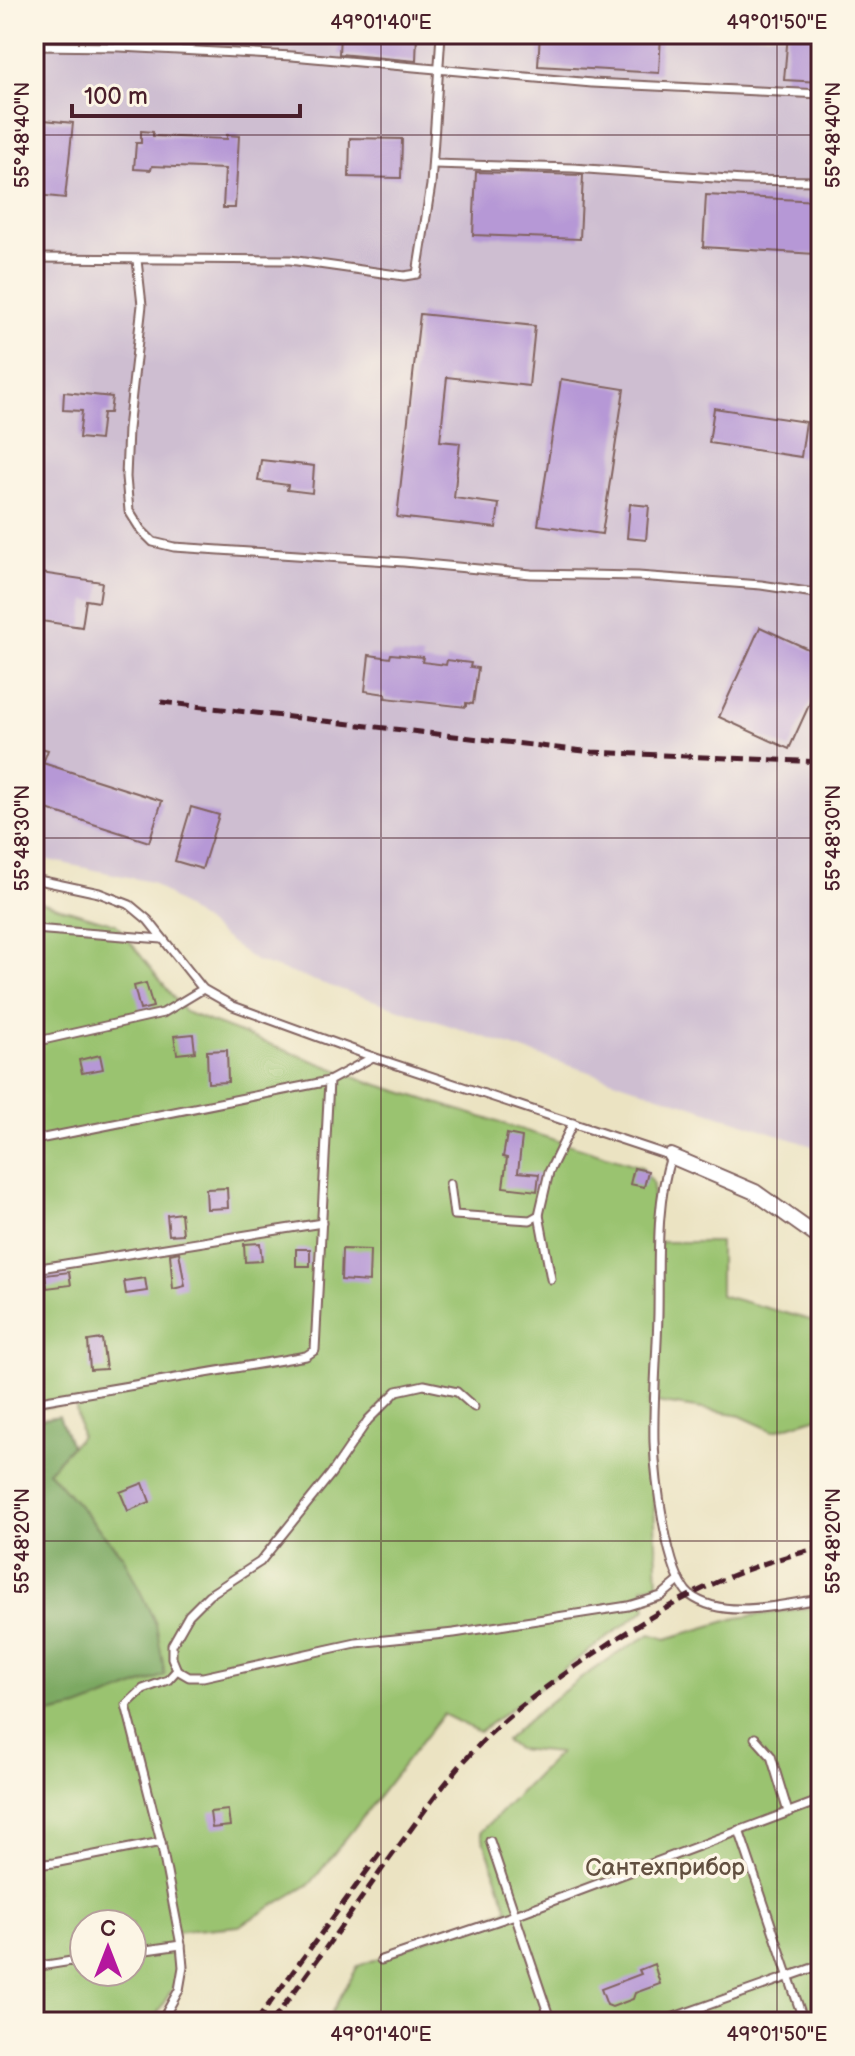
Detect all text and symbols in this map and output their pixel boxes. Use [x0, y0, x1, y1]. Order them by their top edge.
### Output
text: 49°01'40"E [330, 11, 432, 35]
text: 49°01'50"E [727, 11, 827, 35]
scale bar [72, 68, 300, 118]
text: 55°48'40"N [11, 82, 35, 188]
text: 100 m [84, 82, 148, 111]
text: 55°48'40"N [822, 82, 846, 188]
text: 55°48'30"N [11, 785, 35, 891]
text: 55°48'30"N [822, 785, 846, 891]
text: 55°48'20"N [11, 1488, 35, 1594]
text: 55°48'20"N [822, 1488, 846, 1594]
park label: Сантехприбор [585, 1853, 745, 1882]
north arrow [68, 1908, 148, 1988]
text: С [100, 1916, 116, 1943]
text: 49°01'40"E [330, 2023, 432, 2047]
text: 49°01'50"E [727, 2023, 827, 2047]

